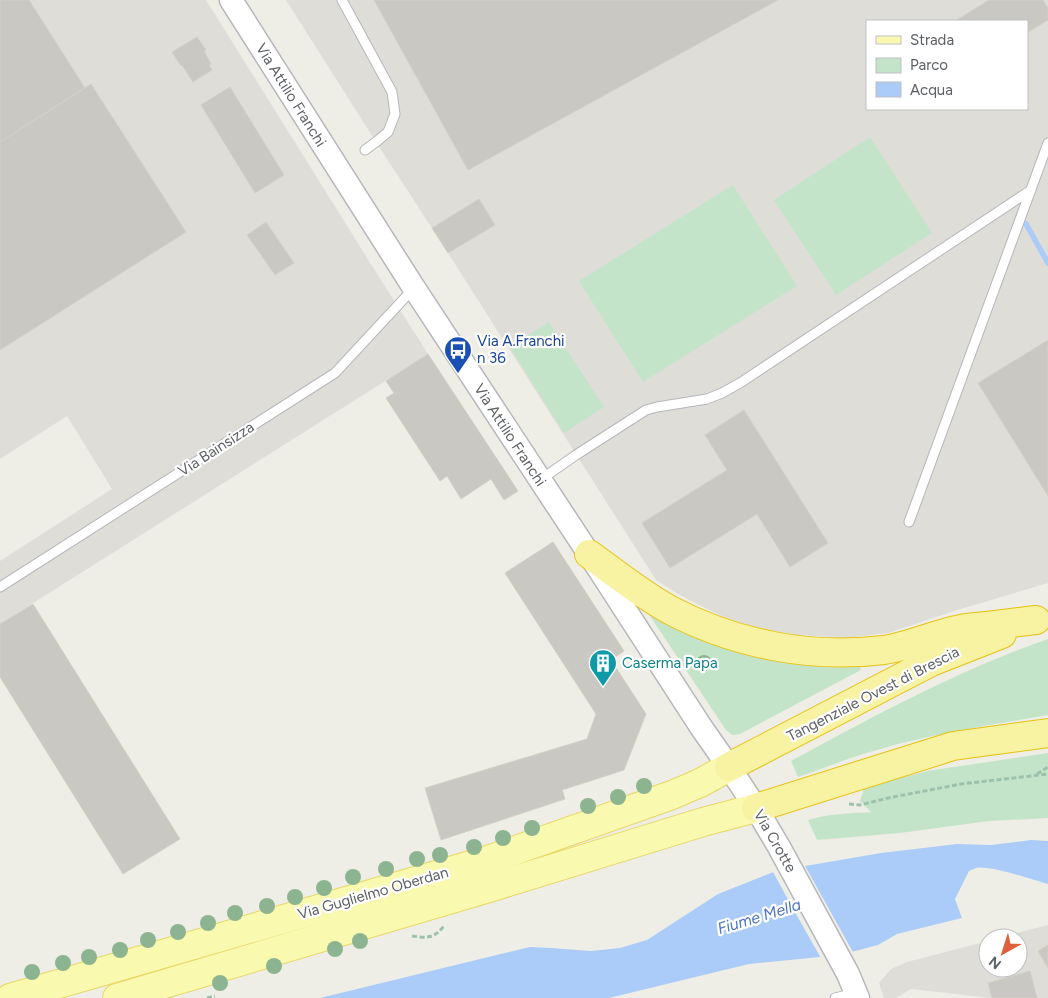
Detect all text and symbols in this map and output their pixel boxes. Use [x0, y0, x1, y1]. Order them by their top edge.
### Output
legend [866, 20, 1028, 110]
text: Strada [910, 31, 954, 49]
street label: Via Attilio Franchi [252, 40, 330, 150]
text: Parco [910, 56, 948, 74]
text: Acqua [910, 81, 953, 99]
place label: Via A.Franchi n 36 [477, 332, 565, 367]
bus stop icon: Via A.Franchi n 36 [443, 335, 473, 374]
street label: Via Attilio Franchi [470, 380, 550, 490]
street label: Via Bainsizza [175, 418, 257, 480]
street label: Tangenziale Ovest di Brescia [784, 643, 962, 745]
building icon: Caserma Papa [588, 648, 618, 687]
place label: Caserma Papa [622, 654, 718, 672]
street label: Via Crotte [750, 806, 800, 876]
street label: Via Guglielmo Oberdan [296, 863, 450, 923]
water label: Fiume Mella [715, 895, 803, 938]
north arrow [978, 928, 1028, 978]
text: N [986, 953, 1005, 973]

